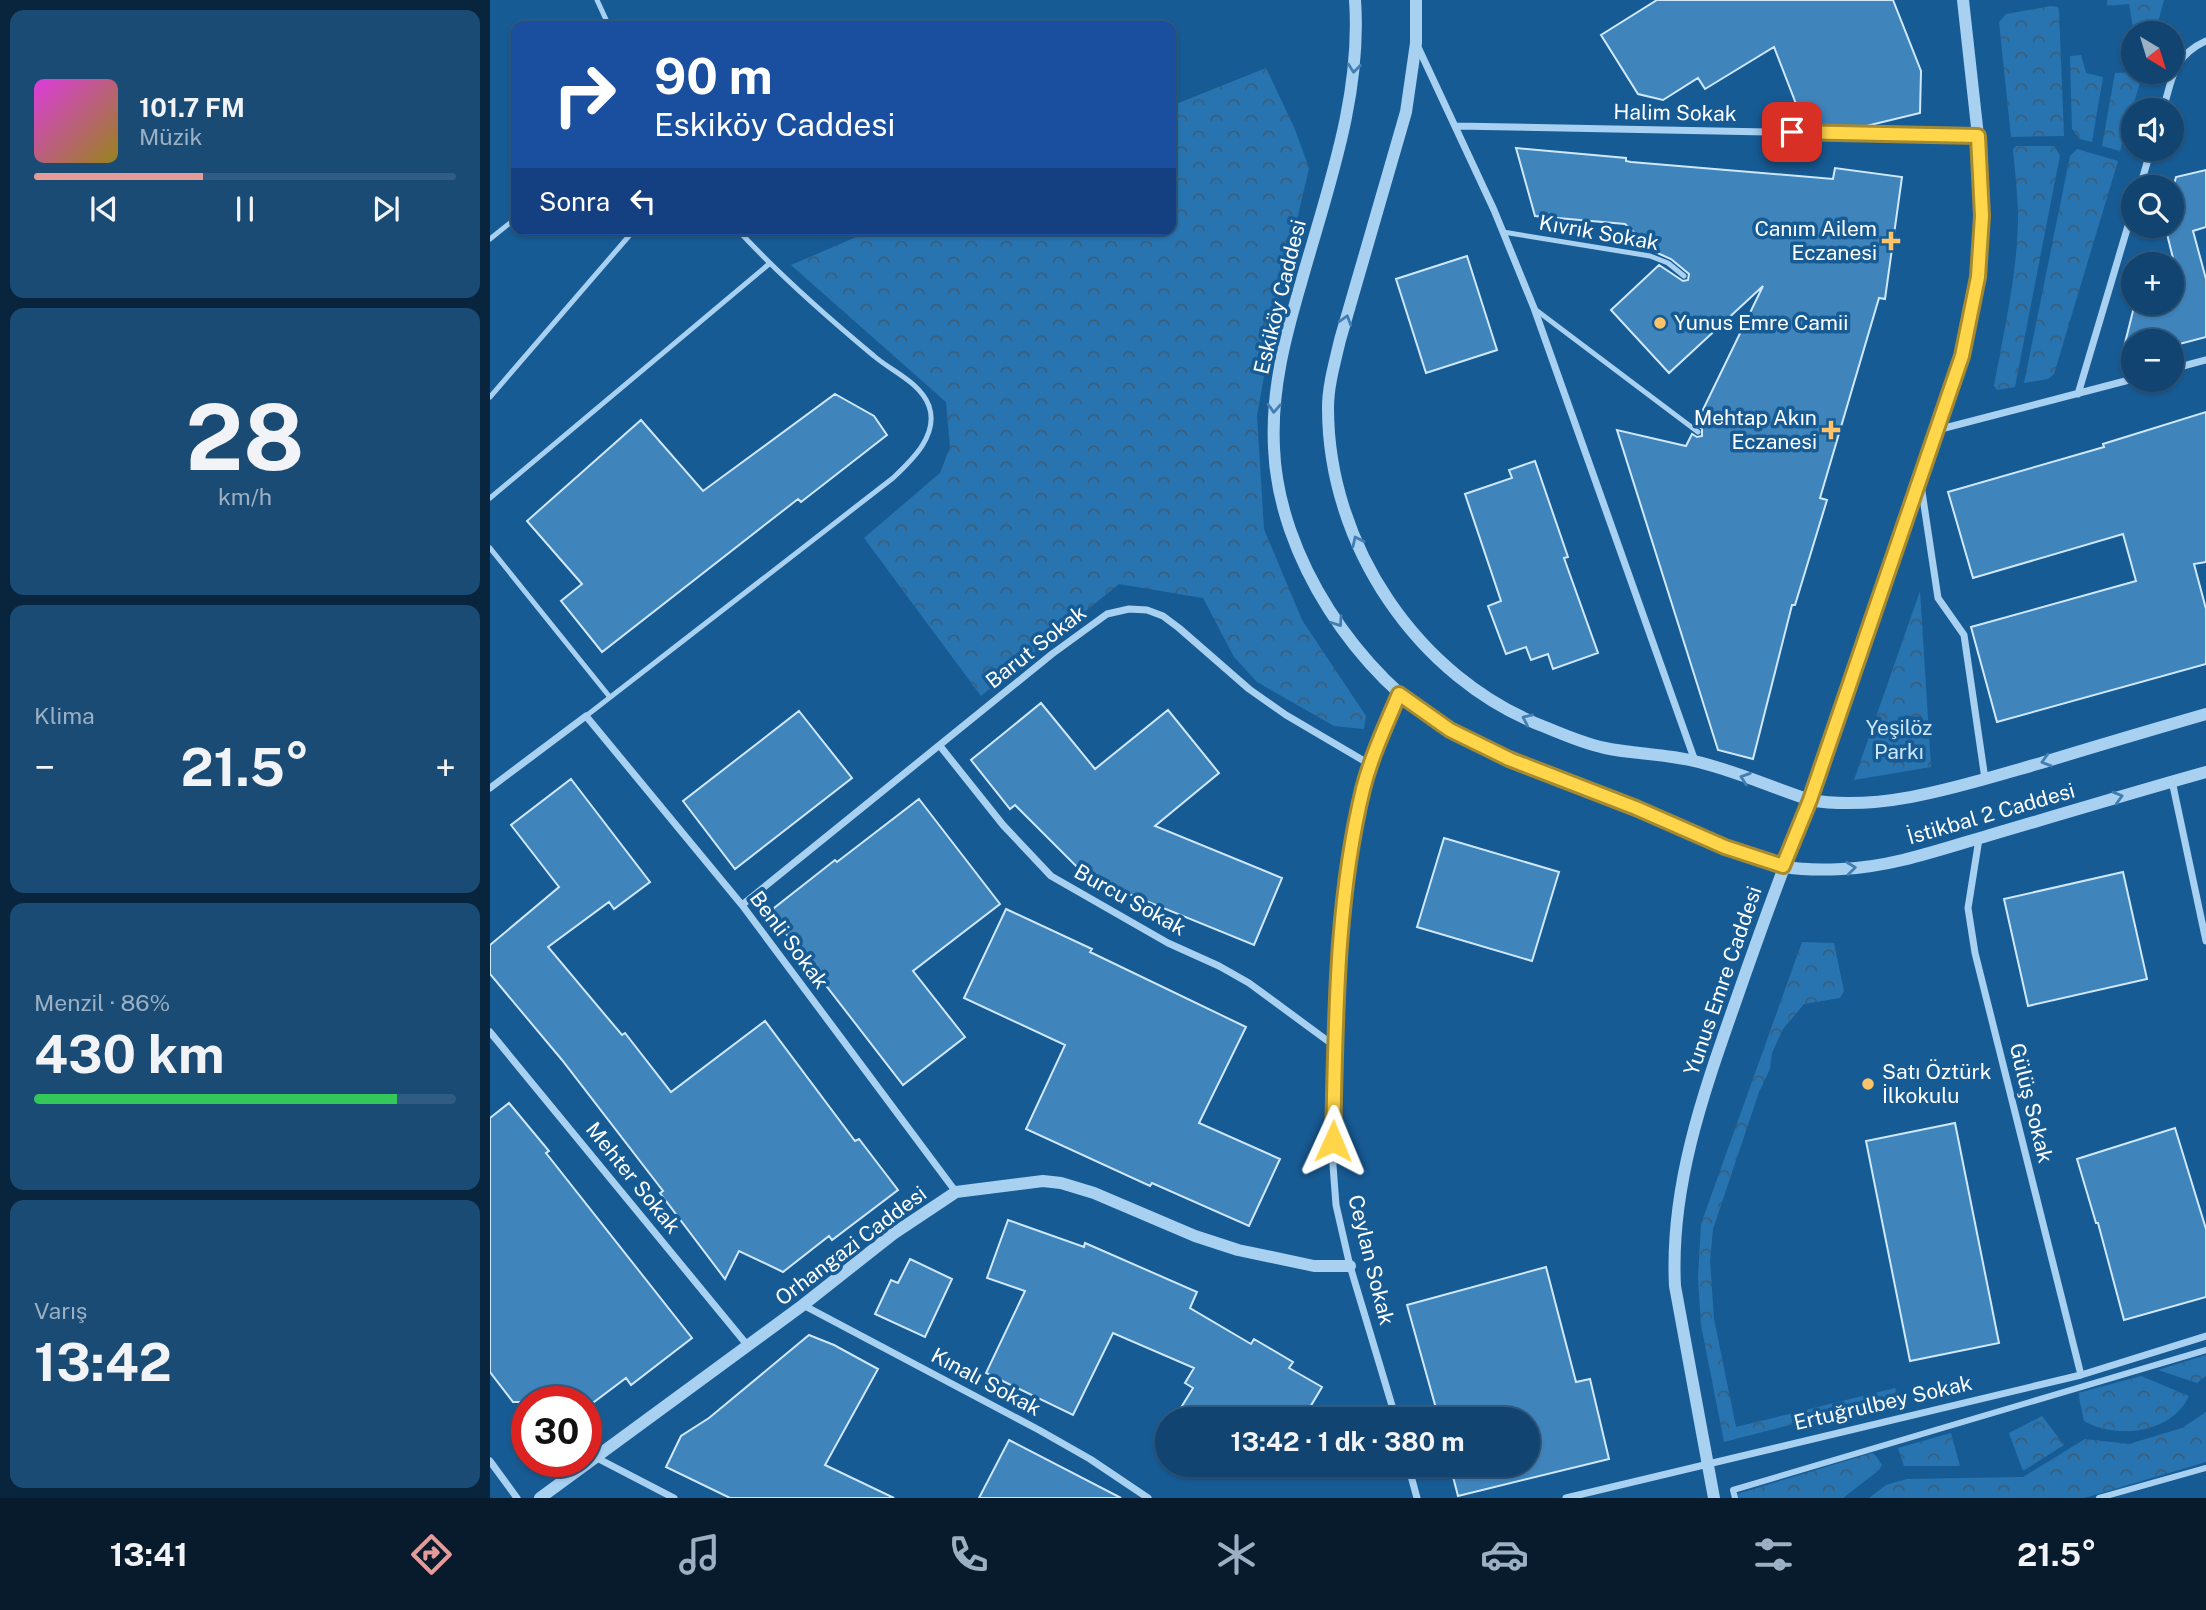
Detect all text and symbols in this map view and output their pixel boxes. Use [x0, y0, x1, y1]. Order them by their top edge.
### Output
north arrow [2121, 21, 2184, 84]
map controls [2121, 21, 2184, 392]
text: 90 m [654, 47, 773, 105]
icon: right [539, 49, 630, 140]
one-way arrow [1347, 62, 1362, 74]
text: 101.7 FM [139, 92, 245, 123]
button: sound [2121, 98, 2184, 161]
street label: Halim Sokak [1613, 99, 1737, 126]
pin [1762, 102, 1822, 162]
text: Eskiköy Caddesi [654, 106, 895, 143]
icon: arrive [1773, 113, 1811, 151]
text: Müzik [139, 123, 202, 150]
button: search [2121, 175, 2184, 238]
icon: left [624, 182, 662, 220]
text: Sonra [539, 186, 610, 217]
icon: previous [85, 190, 123, 228]
icon: pause [226, 190, 264, 228]
icon: next [367, 190, 405, 228]
street label: Kıvrık Sokak [1537, 210, 1661, 255]
place label: Canım Ailem Eczanesi [1754, 216, 1877, 265]
street label: Eskiköy Caddesi [1248, 217, 1311, 377]
marker: Canım Ailem Eczanesi [1883, 233, 1899, 249]
button: + [2121, 252, 2184, 315]
place label: Yunus Emre Camii [1674, 310, 1848, 335]
one-way arrow [1337, 314, 1352, 326]
marker: Yunus Emre Camii [1652, 315, 1668, 331]
button: − [2121, 329, 2184, 392]
text: 28 [186, 384, 304, 490]
one-way arrow [1267, 403, 1282, 414]
place label: Mehtap Akın Eczanesi [1694, 405, 1817, 454]
marker: Mehtap Akın Eczanesi [1823, 422, 1839, 438]
text: km/h [218, 483, 272, 510]
one-way arrow [1351, 536, 1365, 548]
street label: Barut Sokak [981, 600, 1091, 693]
one-way arrow [1330, 614, 1342, 627]
text: Klima [34, 702, 95, 729]
one-way arrow [1522, 713, 1534, 727]
park label: Yeşilöz Parkı [1866, 715, 1932, 764]
text: 21.5° [180, 737, 310, 798]
text: − [34, 745, 55, 790]
text: + [435, 745, 456, 790]
one-way arrow [2041, 753, 2053, 767]
one-way arrow [1739, 772, 1752, 786]
street label: İstikbal 2 Caddesi [1904, 778, 2078, 849]
one-way arrow [2112, 790, 2124, 805]
street label: Burcu Sokak [1070, 859, 1191, 941]
one-way arrow [1846, 861, 1857, 876]
street label: Yunus Emre Caddesi [1678, 883, 1767, 1079]
street label: Benli Sokak [745, 886, 834, 993]
text: Menzil · 86% [34, 989, 170, 1016]
text: 430 km [34, 1024, 224, 1085]
street label: Gülüş Sokak [2005, 1040, 2058, 1166]
place label: Satı Öztürk İlkokulu [1882, 1059, 1992, 1108]
marker: Satı Öztürk İlkokulu [1860, 1076, 1876, 1092]
position arrow [1296, 1104, 1370, 1178]
street label: Mehter Sokak [581, 1117, 686, 1239]
street label: Orhangazi Caddesi [770, 1181, 931, 1310]
street label: Ceylan Sokak [1343, 1192, 1400, 1328]
text: Varış [34, 1297, 87, 1324]
text: 13:42 [34, 1332, 172, 1393]
street label: Kınalı Sokak [927, 1342, 1045, 1421]
street label: Ertuğrulbey Sokak [1791, 1370, 1975, 1435]
speed limit sign: 30 [511, 1386, 602, 1477]
text: 13:42 · 1 dk · 380 m [1231, 1426, 1464, 1457]
icon: directions [407, 1530, 456, 1579]
icon: music [675, 1530, 724, 1579]
icon: phone [944, 1530, 993, 1579]
icon: climate [1212, 1530, 1261, 1579]
icon: car [1480, 1530, 1529, 1579]
icon: filters [1749, 1530, 1798, 1579]
text: 13:41 [110, 1536, 188, 1573]
text: 21.5° [2017, 1536, 2096, 1573]

